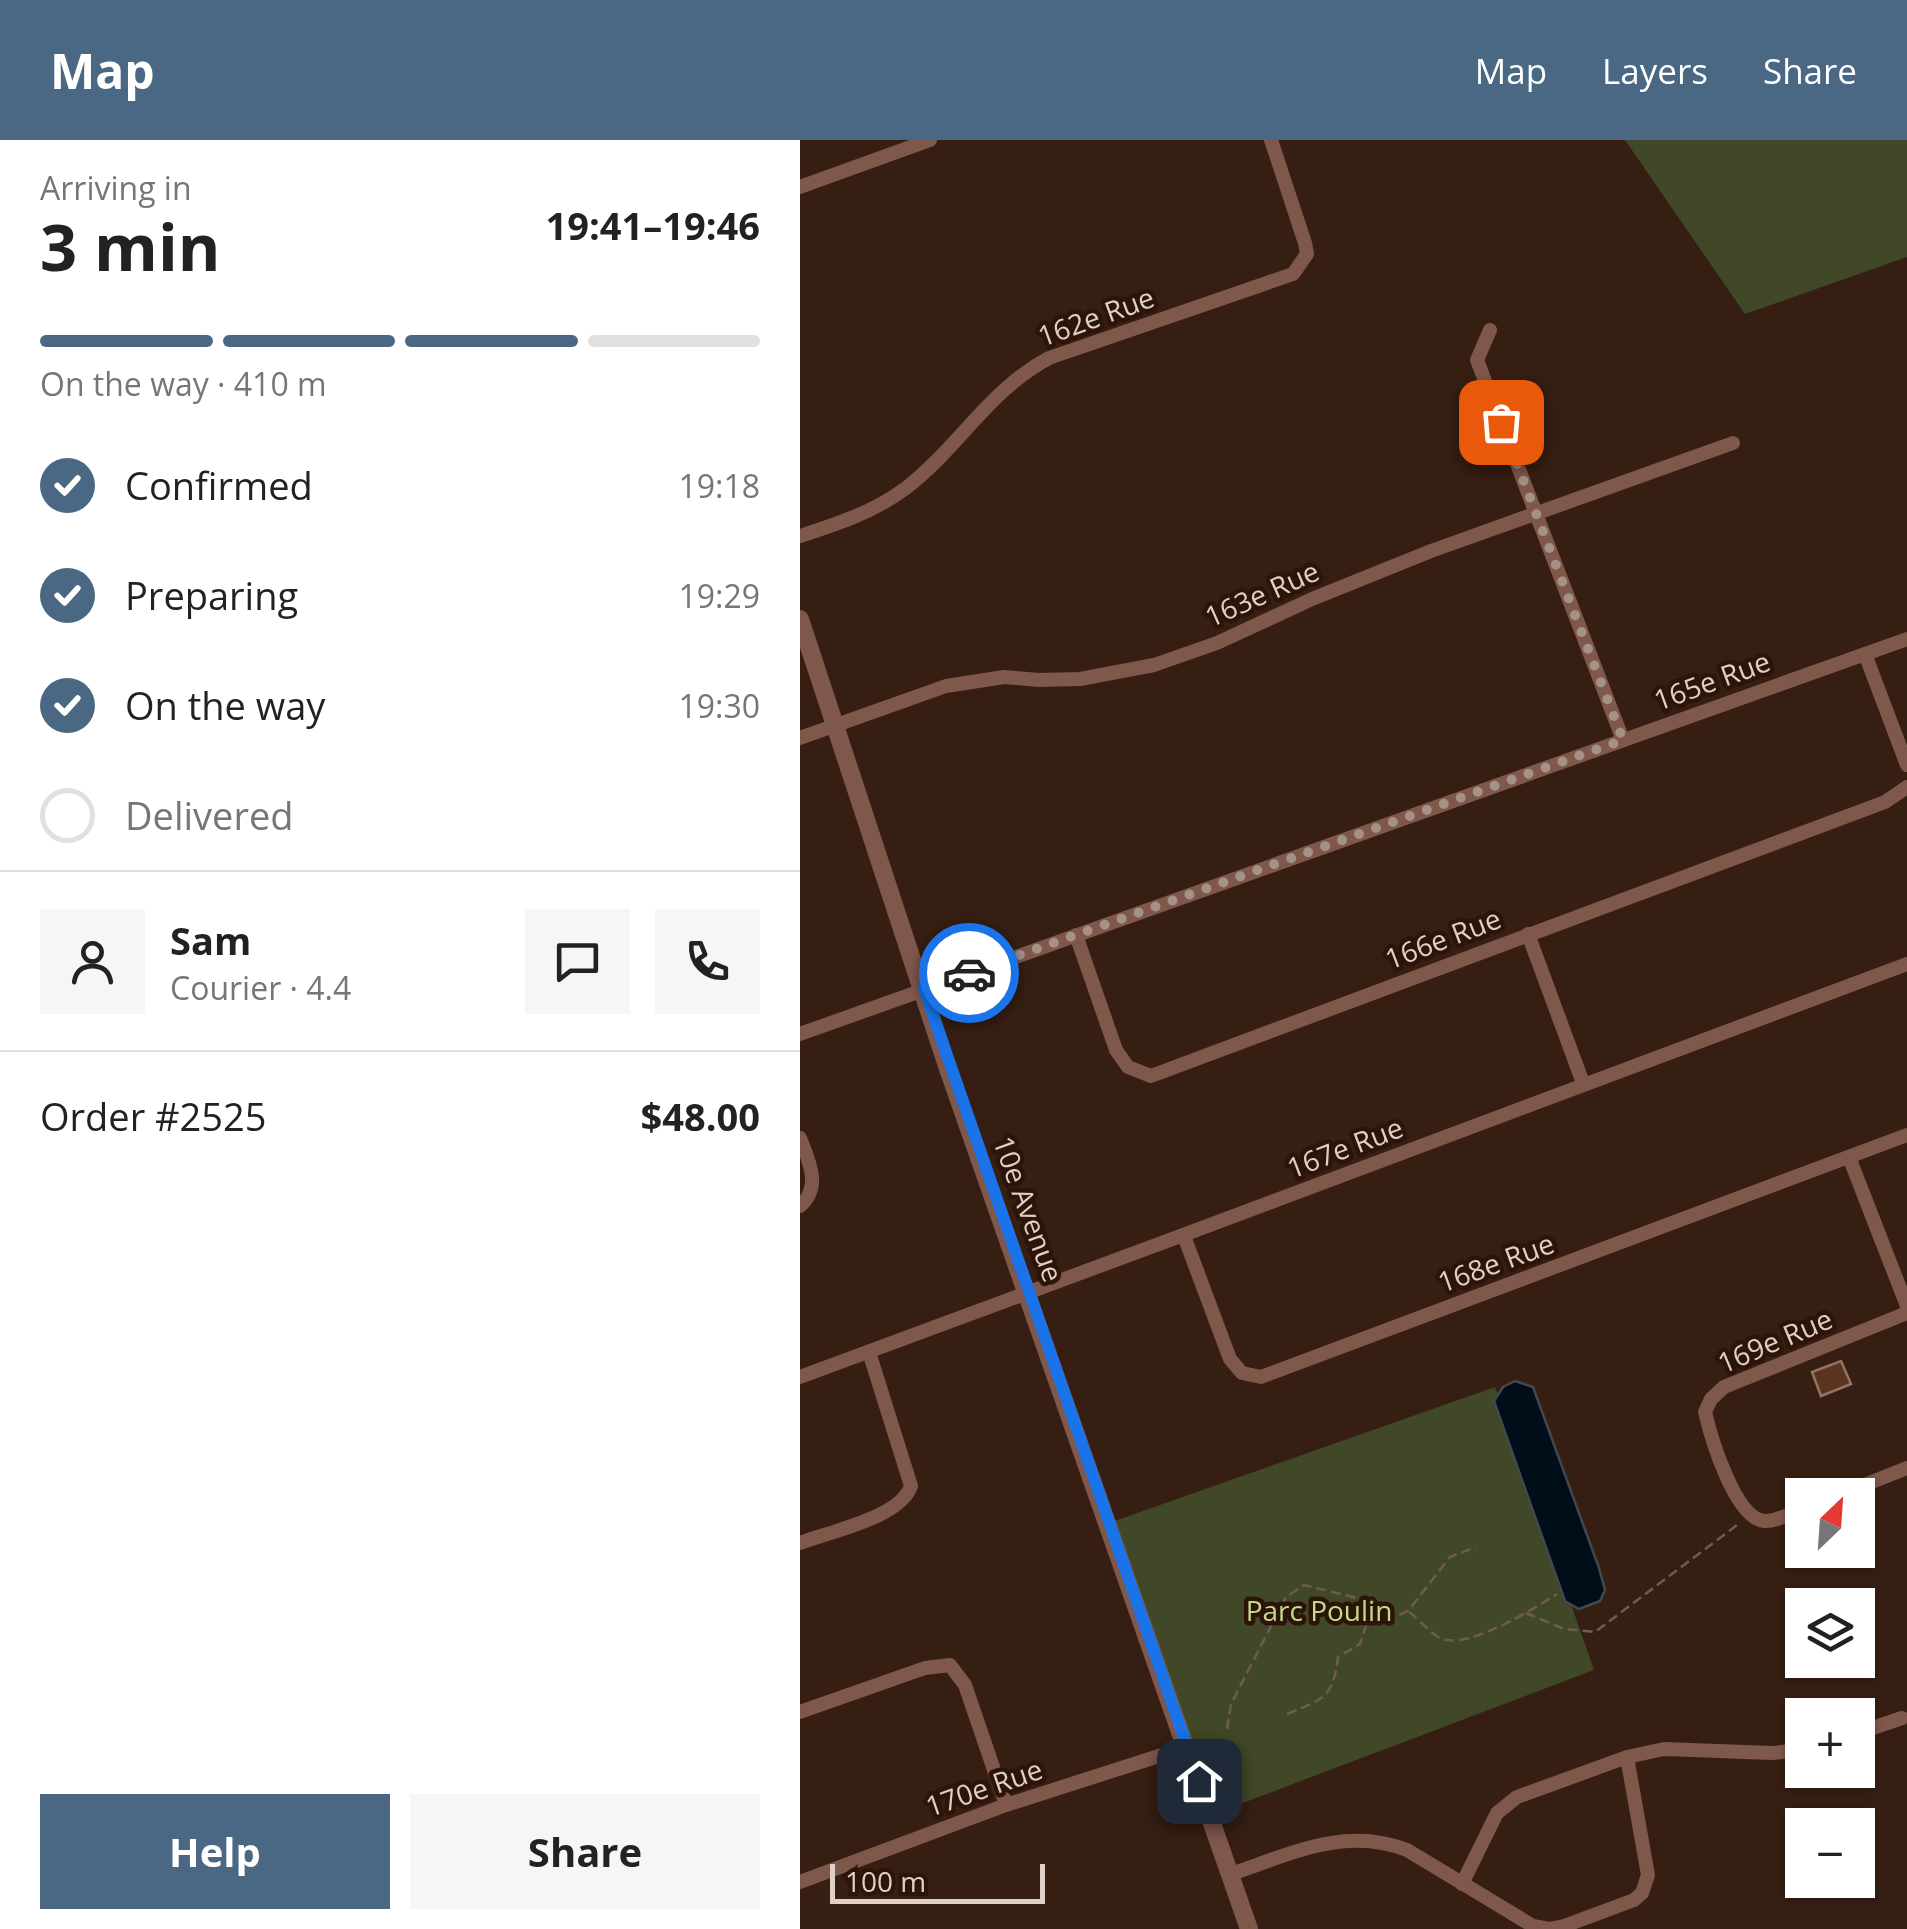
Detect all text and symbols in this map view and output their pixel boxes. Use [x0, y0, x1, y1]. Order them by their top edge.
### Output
text: Map [50, 38, 155, 103]
text: Map [1475, 47, 1547, 94]
text: Layers [1602, 47, 1708, 94]
text: Share [1763, 47, 1857, 94]
text: Arriving in [40, 166, 192, 209]
text: 19:41–19:46 [546, 199, 760, 251]
text: 3 min [40, 202, 220, 290]
street label: 162e Rue [1032, 277, 1159, 355]
text: On the way · 410 m [40, 362, 327, 405]
pin [1459, 380, 1544, 465]
icon: bag [1474, 395, 1529, 450]
icon: check [40, 458, 95, 513]
text: Confirmed [125, 459, 313, 511]
text: 19:18 [678, 464, 760, 507]
street label: 163e Rue [1199, 551, 1325, 635]
icon: check [40, 568, 95, 623]
text: Preparing [125, 569, 298, 621]
text: 19:29 [678, 574, 760, 617]
street label: 165e Rue [1648, 641, 1775, 719]
icon: check [40, 678, 95, 733]
text: On the way [125, 679, 325, 731]
text: 19:30 [678, 684, 760, 727]
text: Delivered [125, 789, 294, 841]
street label: 166e Rue [1379, 899, 1506, 978]
button: person [40, 909, 145, 1014]
button: chat [525, 909, 630, 1014]
button: phone [655, 909, 760, 1014]
text: Sam [170, 914, 251, 966]
courier [919, 923, 1019, 1023]
icon: car [942, 946, 997, 1001]
text: Courier · 4.4 [170, 966, 351, 1009]
text: Order #2525 [40, 1090, 267, 1142]
text: $48.00 [641, 1090, 760, 1142]
street label: 167e Rue [1281, 1108, 1408, 1187]
street label: 10e Avenue [985, 1131, 1073, 1287]
street label: 168e Rue [1432, 1223, 1559, 1301]
street label: 169e Rue [1711, 1299, 1838, 1381]
north arrow [1785, 1478, 1875, 1568]
map controls [1785, 1478, 1875, 1898]
button: layers [1785, 1588, 1875, 1678]
park label: Parc Poulin [1246, 1591, 1392, 1629]
button: + [1785, 1698, 1875, 1788]
pin [1157, 1739, 1242, 1824]
street label: 170e Rue [920, 1749, 1047, 1825]
icon: home [1172, 1754, 1227, 1809]
button: Help [40, 1794, 390, 1909]
button: Share [410, 1794, 760, 1909]
button: − [1785, 1808, 1875, 1898]
scale bar [830, 1859, 1045, 1904]
text: 100 m [845, 1862, 926, 1900]

